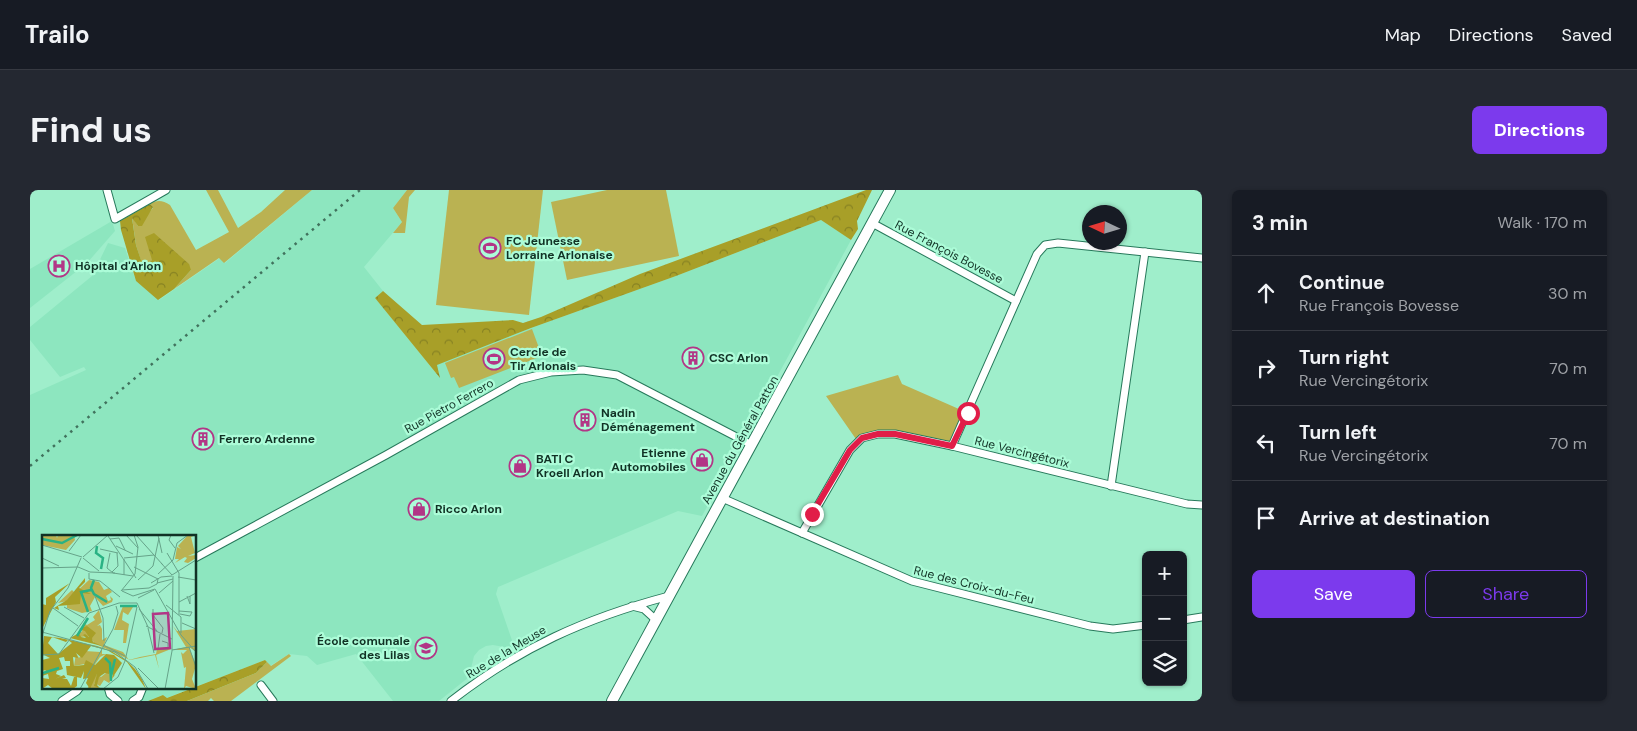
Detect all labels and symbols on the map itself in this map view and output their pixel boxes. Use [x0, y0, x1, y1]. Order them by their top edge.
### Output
north arrow [1082, 205, 1127, 250]
street label: Rue François Bovesse [892, 217, 1006, 287]
place label: FC Jeunesse Lorraine Arlonaise [506, 233, 613, 263]
sports icon: FC Jeunesse Lorraine Arlonaise [478, 236, 502, 260]
hospital icon: Hôpital d'Arlon [47, 254, 71, 278]
place label: Hôpital d'Arlon [75, 258, 161, 274]
place label: Cercle de Tir Arlonais [510, 344, 576, 374]
building icon: CSC Arlon [681, 346, 705, 370]
sports icon: Cercle de Tir Arlonais [482, 347, 506, 371]
place label: CSC Arlon [709, 350, 768, 366]
street label: Avenue du Général Patton [698, 373, 782, 507]
street label: Rue Pietro Ferrero [402, 375, 496, 437]
route start [957, 402, 980, 425]
place label: Nadin Déménagement [601, 405, 695, 435]
building icon: Nadin Déménagement [573, 408, 597, 432]
building icon: Ferrero Ardenne [191, 427, 215, 451]
place label: Ferrero Ardenne [219, 431, 315, 447]
street label: Rue Vercingétorix [973, 433, 1071, 471]
place label: Etienne Automobiles [611, 445, 686, 475]
shop icon: Etienne Automobiles [690, 448, 714, 472]
place label: BATI C Kroell Arlon [536, 451, 604, 481]
shop icon: BATI C Kroell Arlon [508, 454, 532, 478]
shop icon: Ricco Arlon [407, 497, 431, 521]
place label: Ricco Arlon [435, 501, 502, 517]
route end [801, 503, 824, 526]
inset map [42, 535, 196, 688]
street label: Rue des Croix-du-Feu [912, 562, 1036, 608]
street label: Rue de la Meuse [463, 622, 549, 682]
place label: École comunale des Lilas [317, 633, 410, 663]
school or university icon: École comunale des Lilas [414, 636, 438, 660]

